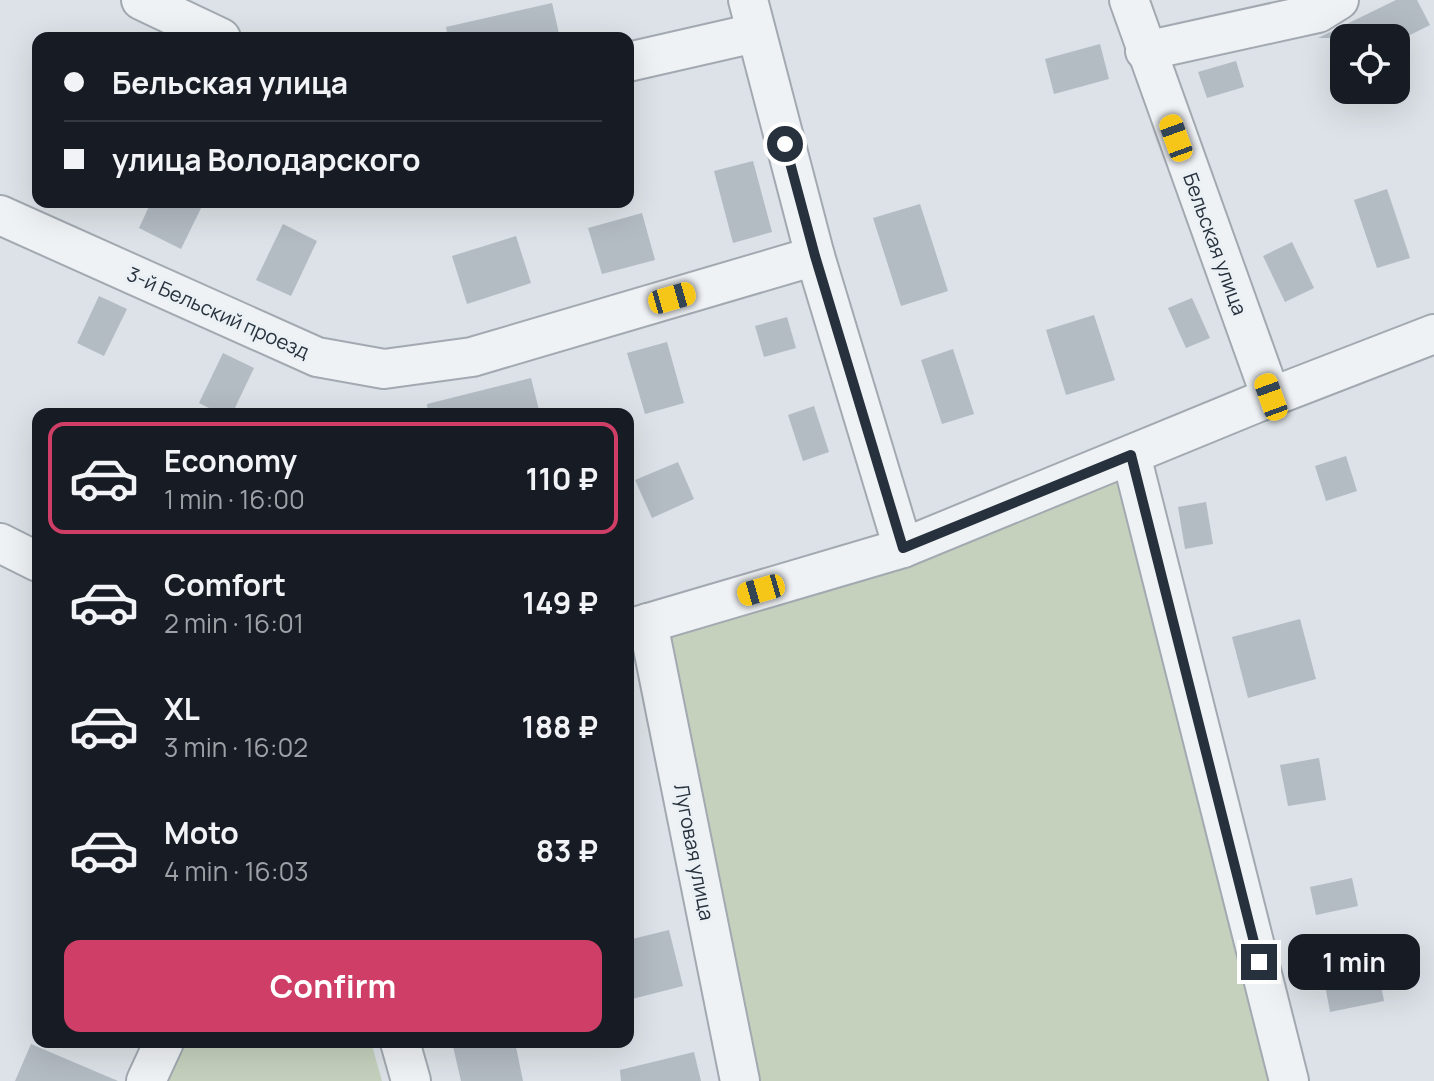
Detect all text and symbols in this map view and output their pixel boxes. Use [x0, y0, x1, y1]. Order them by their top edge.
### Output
map controls [1330, 24, 1410, 104]
button: locate [1330, 24, 1410, 104]
text: Бельская улица [112, 62, 348, 103]
car [1157, 111, 1195, 165]
route start [767, 126, 803, 162]
text: улица Володарского [112, 139, 421, 180]
street label: Бельская улица [1177, 169, 1254, 319]
street label: 3-й Бельский проезд [123, 260, 314, 365]
car [646, 280, 698, 316]
car [1252, 370, 1290, 424]
text: Economy [164, 440, 297, 481]
icon: car [68, 442, 140, 514]
text: 110 ₽ [525, 458, 598, 499]
text: 1 min · 16:00 [164, 481, 305, 517]
text: Comfort [164, 564, 286, 605]
icon: car [68, 566, 140, 638]
car [735, 572, 787, 608]
text: 149 ₽ [522, 582, 598, 623]
text: 2 min · 16:01 [164, 605, 304, 641]
text: XL [164, 688, 200, 729]
icon: car [68, 690, 140, 762]
text: 188 ₽ [522, 706, 598, 747]
text: 3 min · 16:02 [164, 729, 308, 765]
street label: Луговая улица [668, 781, 721, 923]
text: Moto [164, 812, 239, 853]
icon: car [68, 814, 140, 886]
text: 83 ₽ [536, 830, 598, 871]
text: 4 min · 16:03 [164, 853, 309, 889]
callout: 1 min [1287, 934, 1419, 990]
button: Confirm [64, 940, 602, 1032]
route end [1241, 944, 1277, 980]
text: 1 min [1322, 944, 1386, 980]

